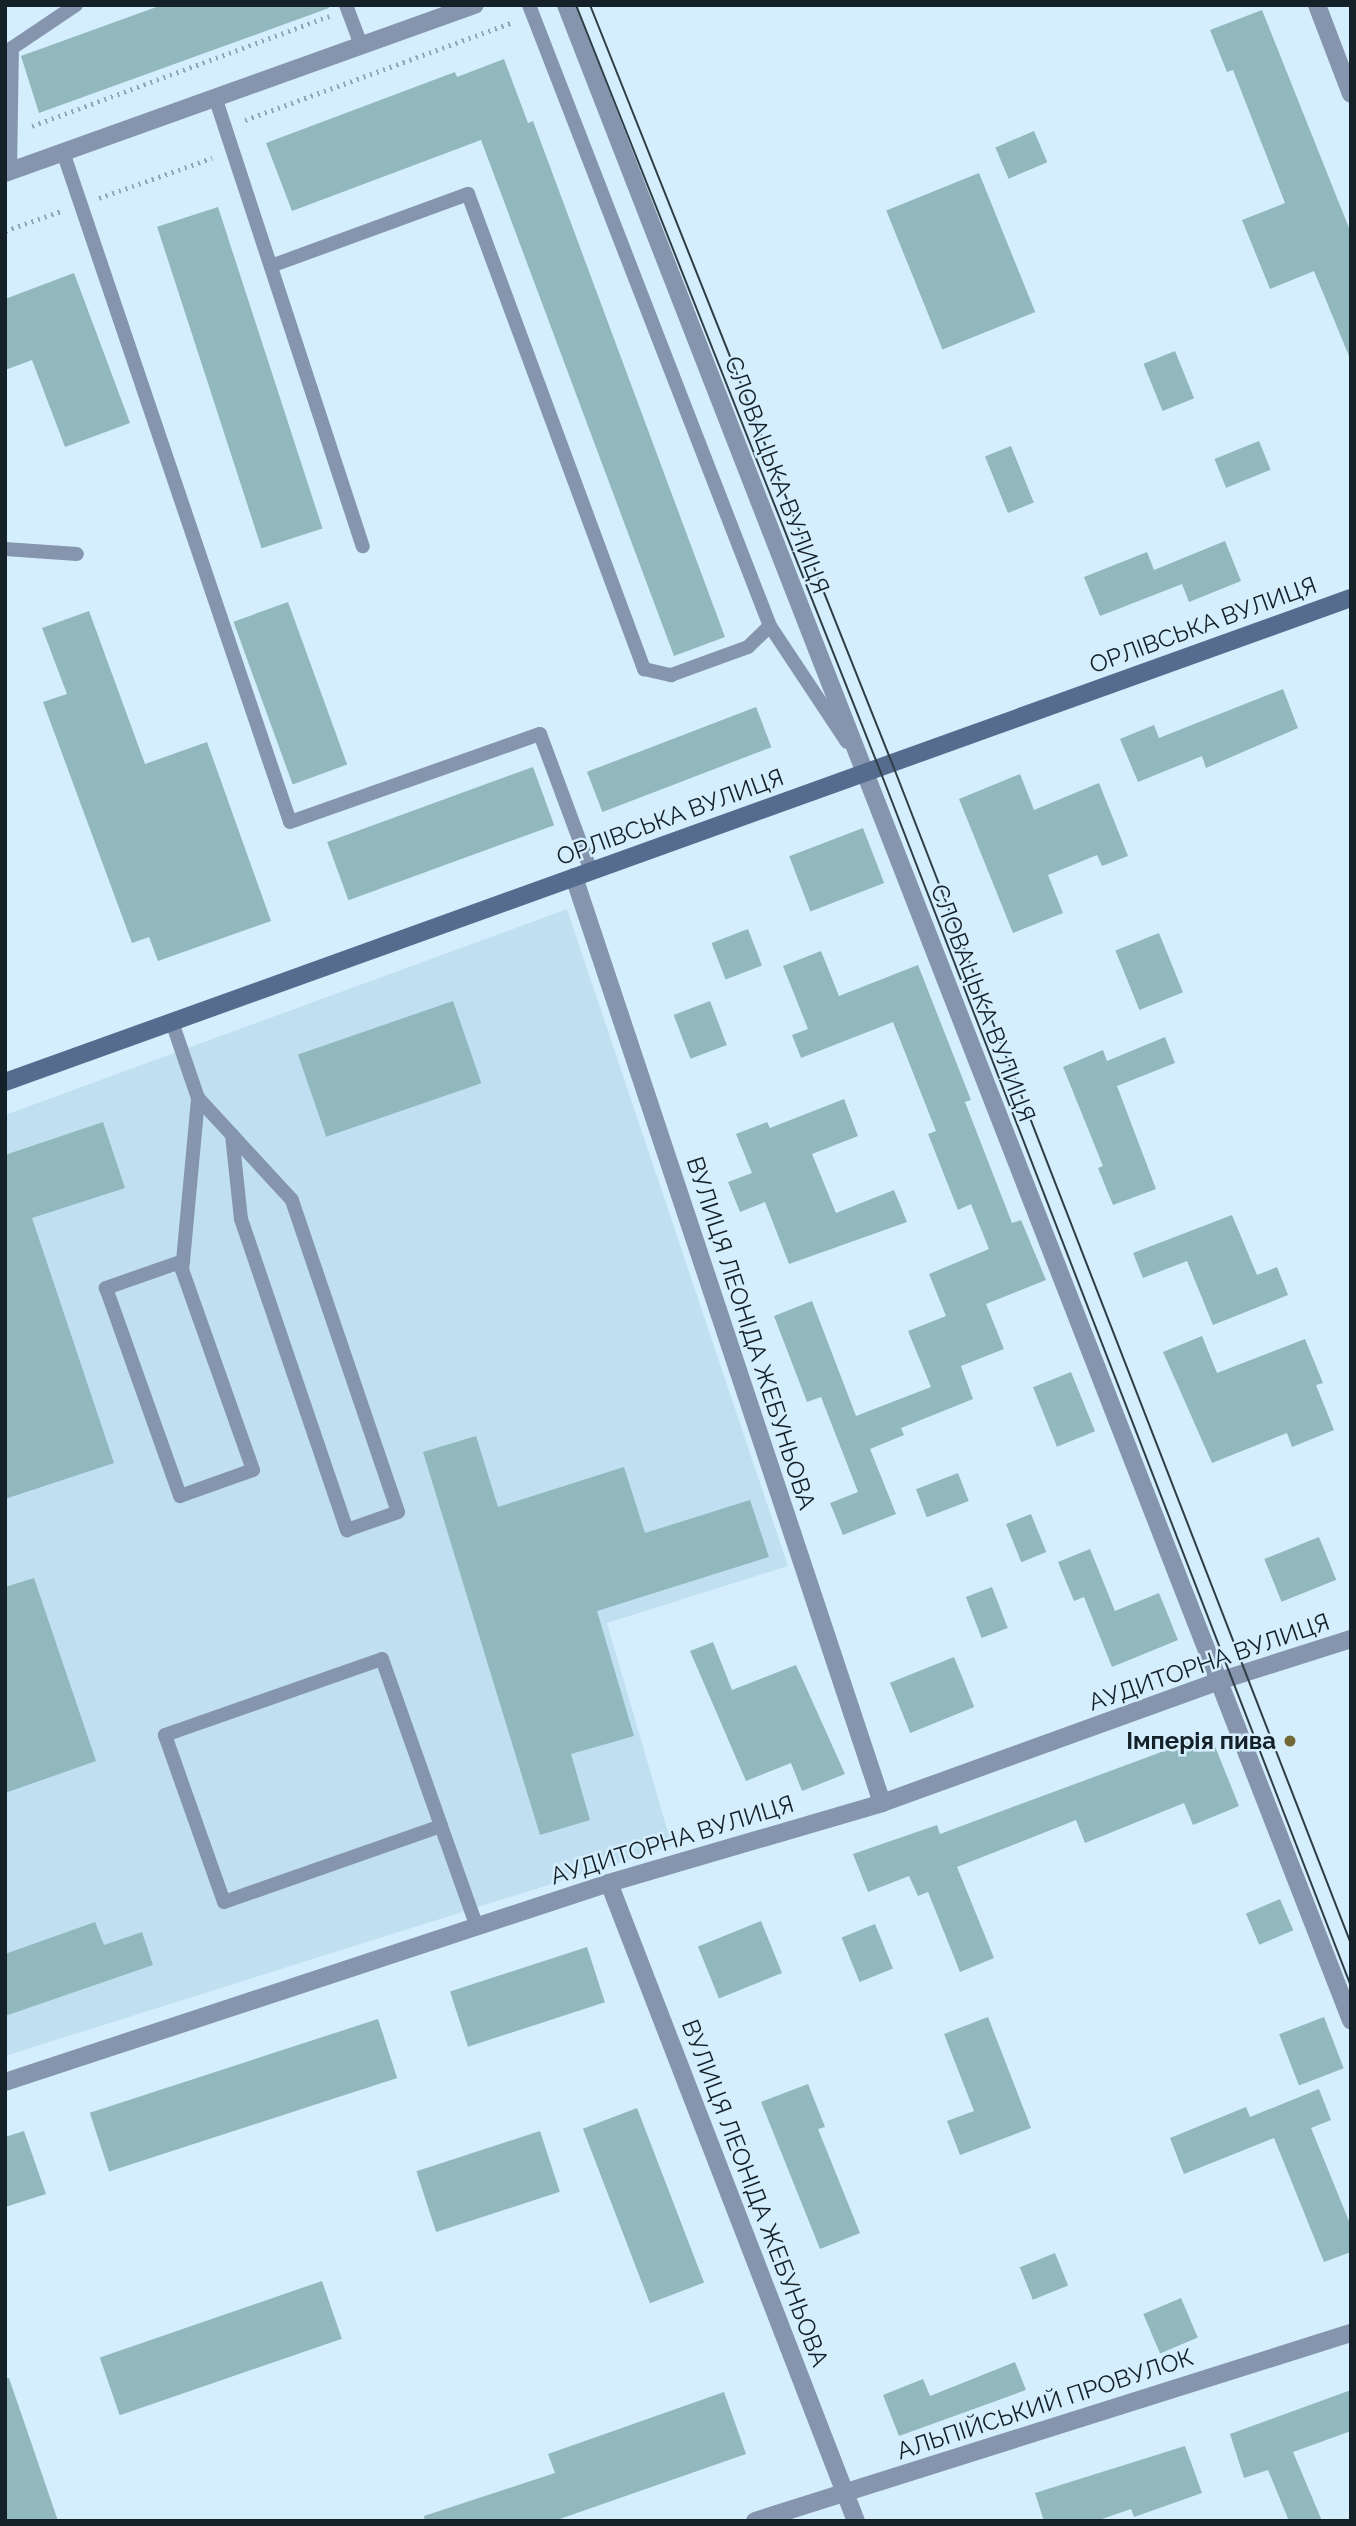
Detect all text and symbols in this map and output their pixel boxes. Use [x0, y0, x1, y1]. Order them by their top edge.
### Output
street label: СЛОВАЦЬКА ВУЛИЦЯ [718, 352, 836, 598]
street label: ОРЛІВСЬКА ВУЛИЦЯ [1085, 570, 1321, 680]
street label: ОРЛІВСЬКА ВУЛИЦЯ [552, 762, 788, 872]
street label: СЛОВАЦЬКА ВУЛИЦЯ [924, 880, 1042, 1126]
street label: ВУЛИЦЯ ЛЕОНІДА ЖЕБУНЬОВА [680, 1153, 822, 1513]
street label: АУДИТОРНА ВУЛИЦЯ [1084, 1607, 1334, 1717]
place label: Імперія пива [1126, 1727, 1276, 1755]
marker: Імперія пива [1282, 1733, 1298, 1749]
street label: АУДИТОРНА ВУЛИЦЯ [547, 1789, 797, 1891]
street label: ВУЛИЦЯ ЛЕОНІДА ЖЕБУНЬОВА [675, 2015, 835, 2371]
street label: АЛЬПІЙСЬКИЙ ПРОВУЛОК [893, 2342, 1197, 2466]

